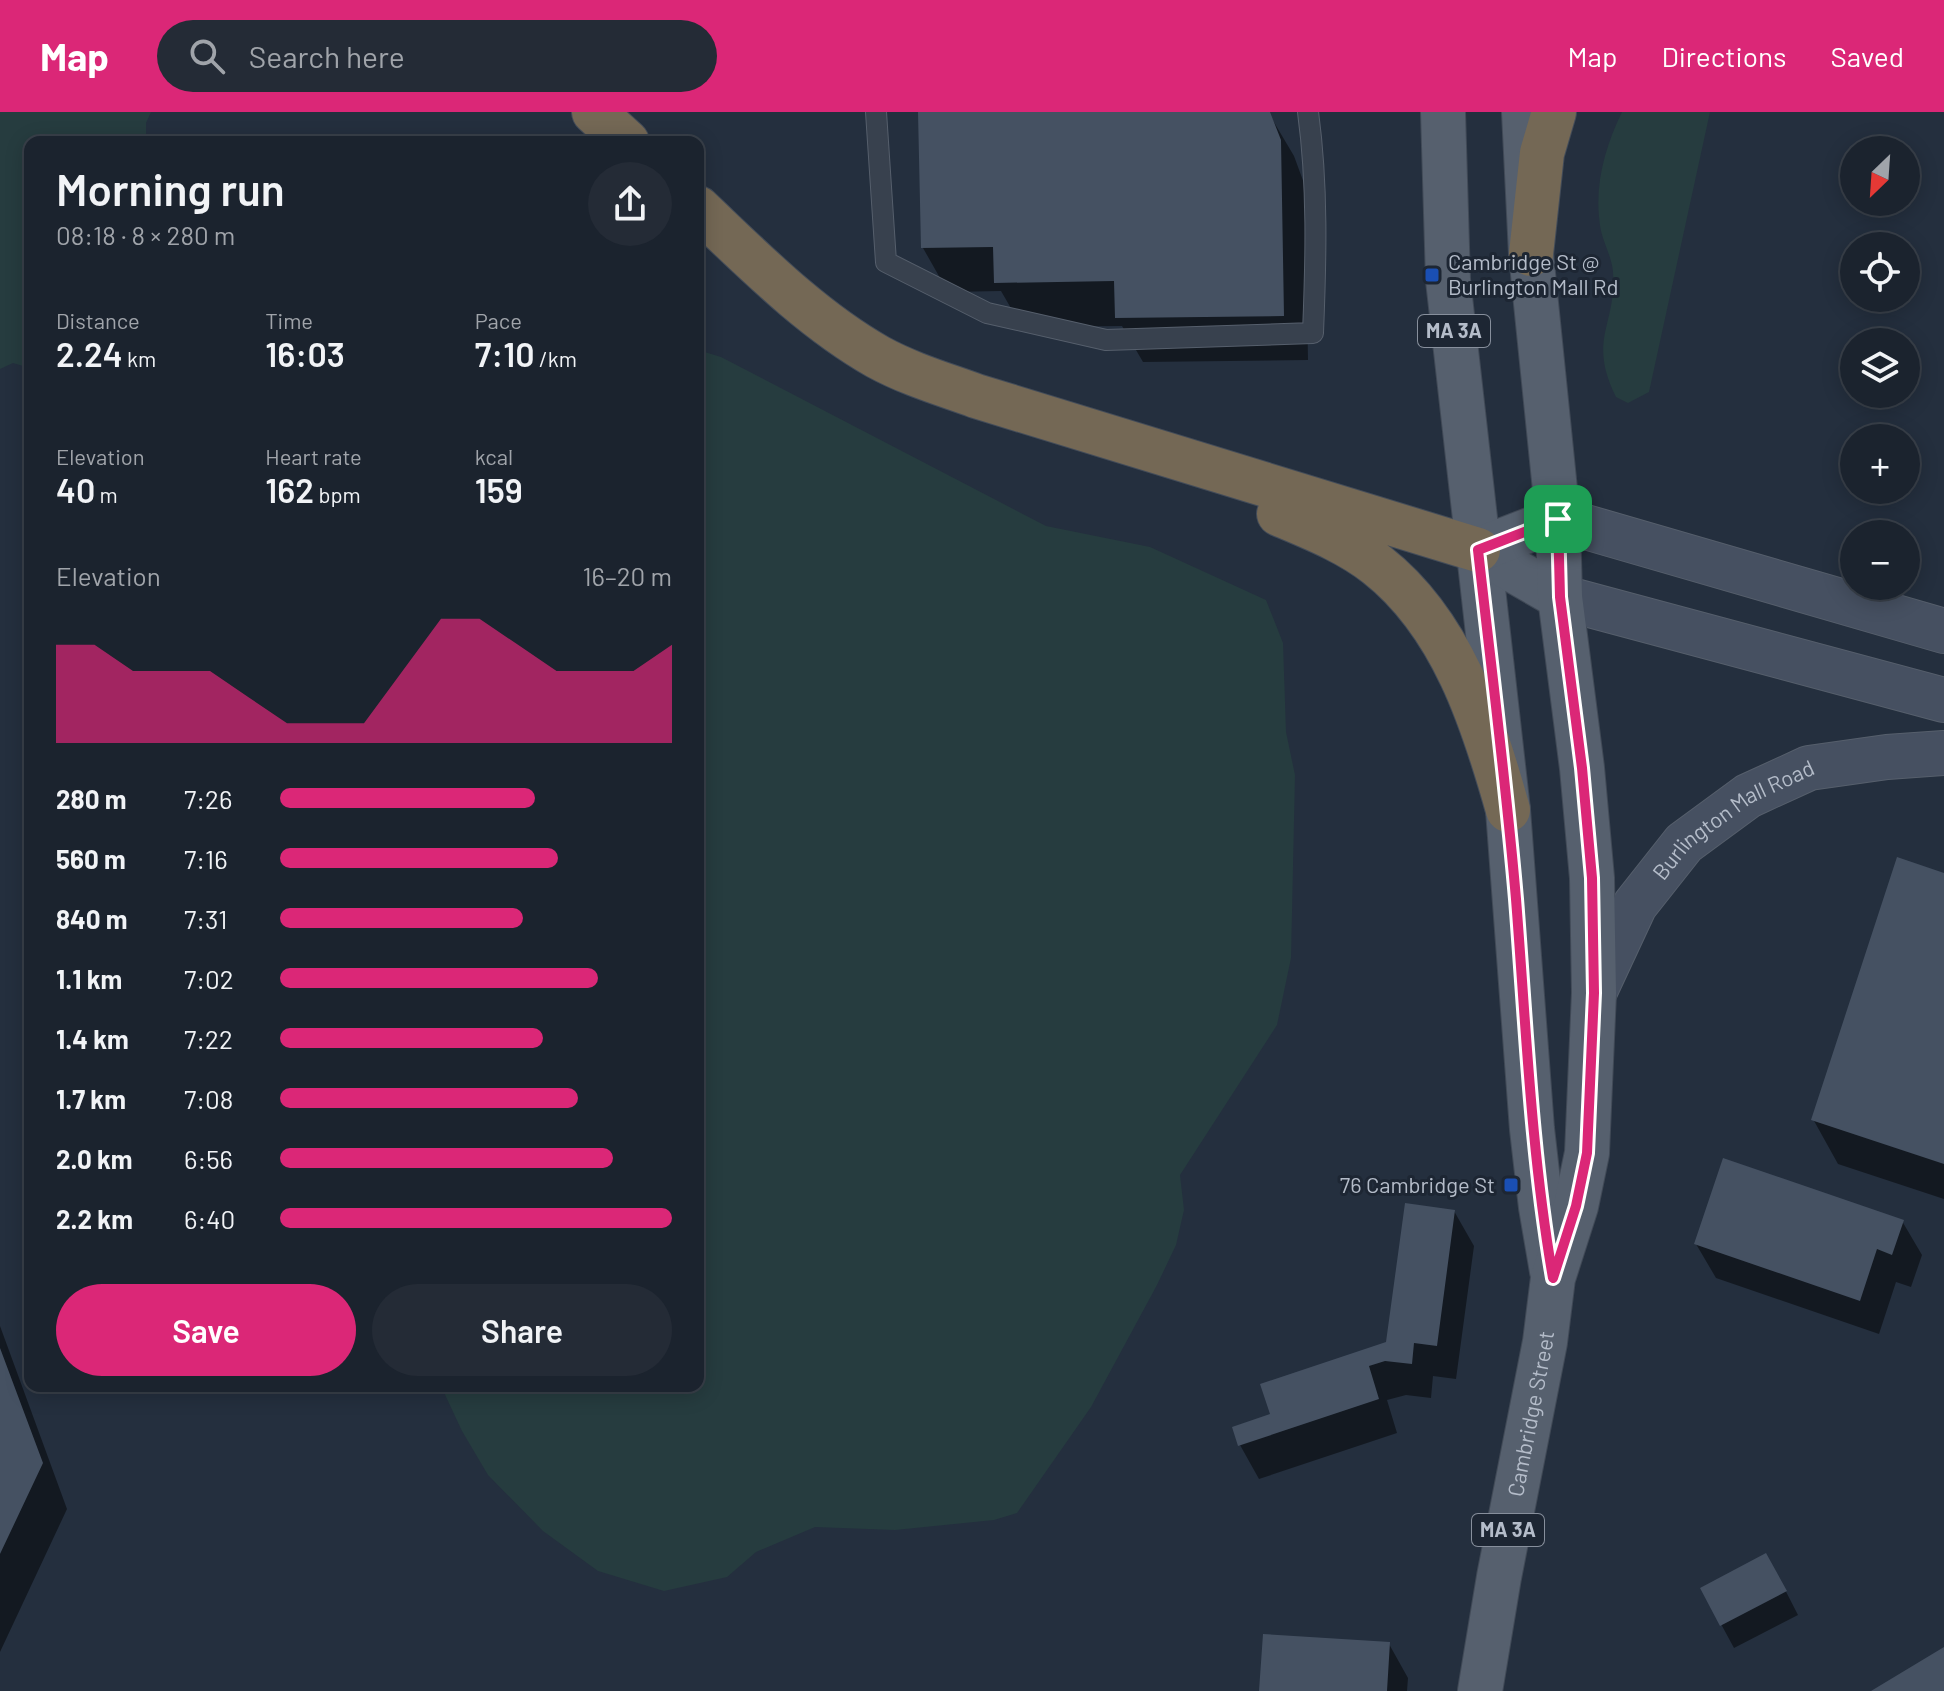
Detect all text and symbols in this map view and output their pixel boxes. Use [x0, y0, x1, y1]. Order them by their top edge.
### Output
search box [157, 20, 717, 92]
text: Map [40, 33, 109, 79]
icon: search [185, 34, 229, 78]
text: Search here [249, 38, 405, 74]
text: Map [1568, 39, 1617, 73]
text: Directions [1661, 39, 1787, 73]
text: Saved [1831, 39, 1904, 73]
north arrow [1840, 136, 1920, 216]
map controls [1840, 136, 1920, 600]
text: Morning run [56, 162, 285, 215]
button: share [588, 162, 672, 246]
text: 08:18 · 8 × 280 m [56, 219, 235, 250]
button: locate [1840, 232, 1920, 312]
place label: Cambridge St @ Burlington Mall Rd [1448, 248, 1618, 299]
marker: Cambridge St @ Burlington Mall Rd [1423, 266, 1441, 284]
text: Distance [56, 307, 140, 333]
text: Time [265, 307, 313, 333]
text: Pace [475, 307, 522, 333]
road number: MA 3A [1418, 315, 1490, 347]
button: layers [1840, 328, 1920, 408]
text: 2.24 [56, 333, 123, 374]
text: 16:03 [265, 333, 345, 374]
text: 7:10 [475, 333, 535, 374]
text: km [123, 345, 156, 371]
text: /km [535, 345, 577, 371]
button: + [1840, 424, 1920, 504]
text: Elevation [56, 443, 145, 469]
text: Heart rate [265, 443, 362, 469]
text: kcal [475, 443, 513, 469]
text: 40 [56, 469, 95, 510]
text: 162 [265, 469, 314, 510]
text: 159 [475, 469, 523, 510]
text: m [95, 481, 118, 507]
text: bpm [314, 481, 361, 507]
pin [1524, 485, 1592, 553]
icon: arrive [1536, 497, 1580, 541]
button: − [1840, 520, 1920, 600]
text: Elevation [56, 560, 161, 591]
text: 16–20 m [582, 560, 672, 591]
street label: Burlington Mall Road [1646, 753, 1818, 884]
text: 280 m [56, 783, 126, 814]
text: 7:26 [184, 783, 232, 814]
text: 560 m [56, 843, 126, 874]
text: 7:16 [184, 843, 228, 874]
text: 840 m [56, 903, 128, 934]
text: 7:31 [184, 903, 227, 934]
text: 1.1 km [56, 963, 122, 994]
text: 7:02 [184, 963, 234, 994]
text: 1.4 km [56, 1023, 129, 1054]
text: 7:22 [184, 1023, 233, 1054]
text: 1.7 km [56, 1083, 126, 1114]
text: 7:08 [184, 1083, 233, 1114]
text: 2.0 km [56, 1143, 133, 1174]
text: 6:56 [184, 1143, 233, 1174]
place label: 76 Cambridge St [1340, 1171, 1495, 1197]
marker: 76 Cambridge St [1502, 1176, 1520, 1194]
text: 2.2 km [56, 1203, 133, 1234]
text: 6:40 [184, 1203, 235, 1234]
button: Save [56, 1284, 356, 1376]
button: Share [372, 1284, 672, 1376]
street label: Cambridge Street [1501, 1329, 1558, 1499]
road number: MA 3A [1472, 1514, 1544, 1546]

